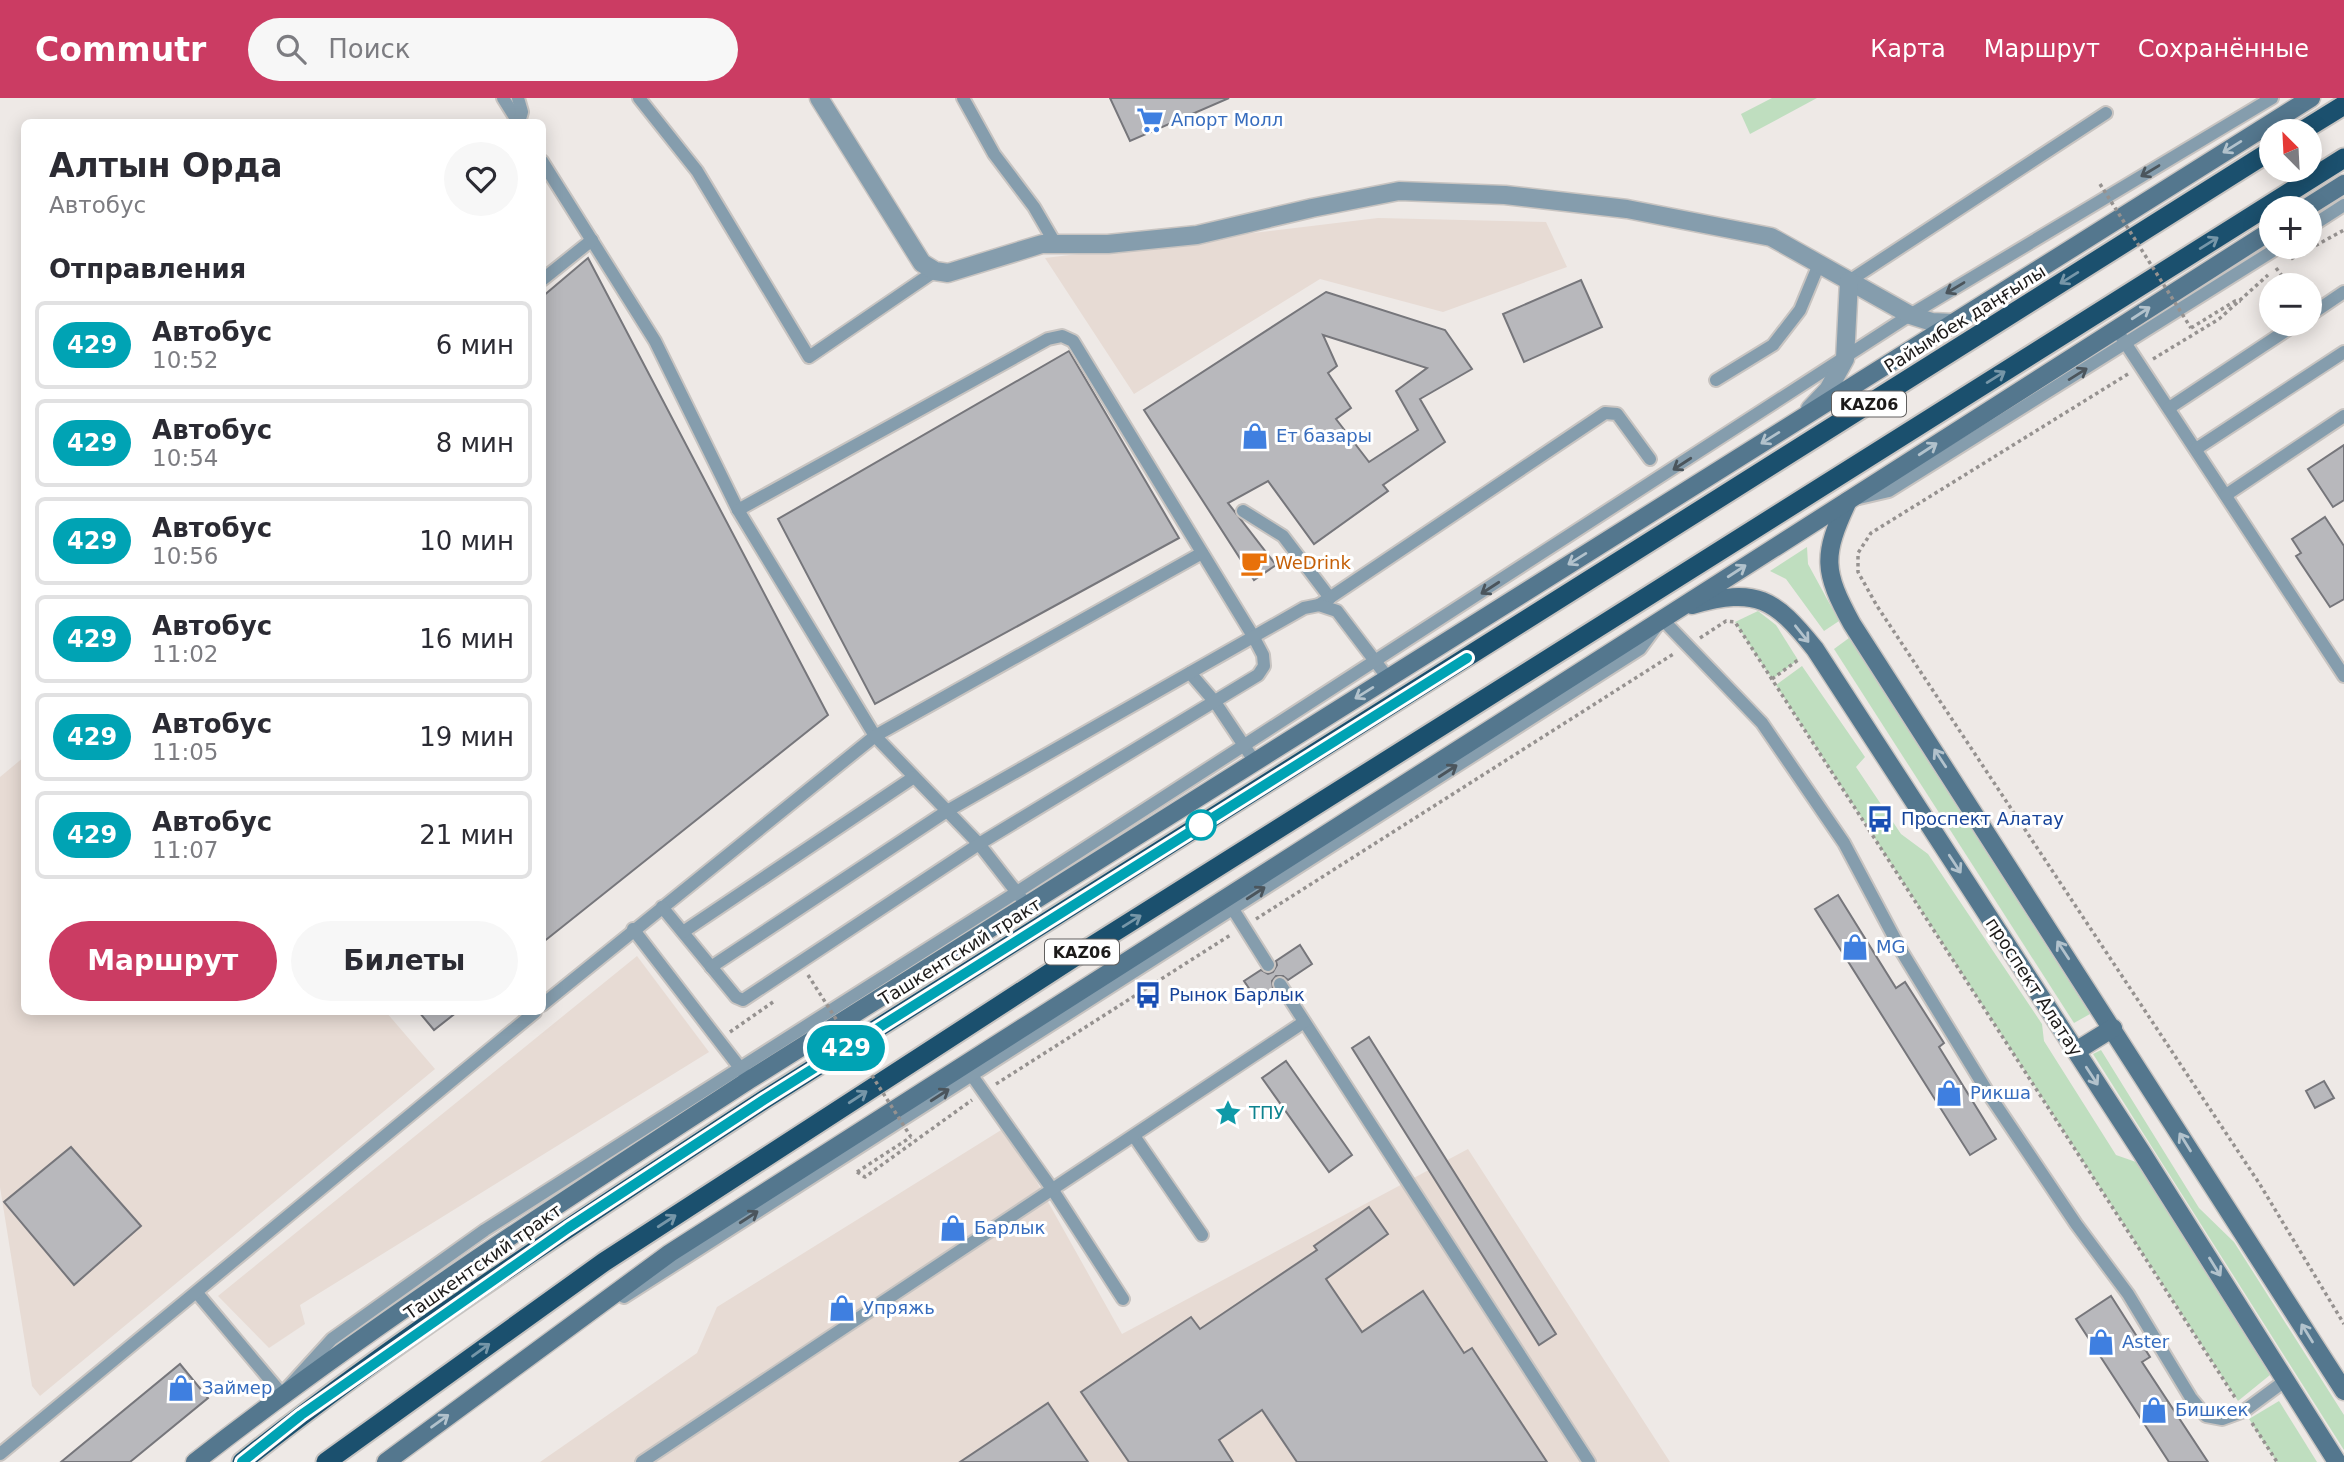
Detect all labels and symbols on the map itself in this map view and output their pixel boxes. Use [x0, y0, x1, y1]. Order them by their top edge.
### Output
supermarket icon: Апорт Молл [1135, 105, 1165, 135]
place label: Апорт Молл [1171, 109, 1283, 130]
north arrow [2259, 119, 2322, 182]
one-way arrow [2223, 140, 2242, 155]
one-way arrow [2141, 164, 2161, 178]
one-way arrow [2199, 235, 2219, 249]
street label: Райымбек даңғылы [1880, 260, 2049, 377]
one-way arrow [2059, 272, 2079, 286]
one-way arrow [1946, 281, 1966, 295]
one-way arrow [2131, 306, 2150, 321]
one-way arrow [2067, 366, 2087, 380]
one-way arrow [1986, 370, 2005, 384]
road number: KАZ06 [1832, 392, 1906, 416]
shop icon: Ет базары [1240, 421, 1270, 451]
place label: Ет базары [1276, 425, 1372, 446]
one-way arrow [1761, 431, 1780, 446]
one-way arrow [1918, 441, 1938, 455]
one-way arrow [1672, 458, 1692, 472]
cafe icon: WeDrink [1239, 548, 1269, 578]
place label: WeDrink [1275, 552, 1351, 573]
one-way arrow [1568, 553, 1588, 567]
one-way arrow [1726, 564, 1746, 578]
one-way arrow [1481, 581, 1501, 595]
one-way arrow [1794, 624, 1810, 642]
one-way arrow [1355, 686, 1374, 701]
one-way arrow [1933, 749, 1947, 769]
one-way arrow [1438, 763, 1457, 778]
bus stop icon: Проспект Алатау [1865, 804, 1895, 834]
place label: Проспект Алатау [1901, 808, 2064, 829]
unlabelled marker [1186, 810, 1216, 840]
one-way arrow [1948, 854, 1962, 874]
one-way arrow [1246, 886, 1266, 900]
street label: Ташкентский тракт [874, 893, 1045, 1011]
one-way arrow [1121, 913, 1141, 927]
street label: проспект Алатау [1982, 913, 2087, 1060]
shop icon: MG [1840, 932, 1870, 962]
place label: MG [1876, 936, 1905, 957]
road number: KАZ06 [1045, 940, 1119, 964]
one-way arrow [2055, 940, 2069, 960]
bus stop icon: Рынок Барлык [1133, 980, 1163, 1010]
place label: Рынок Барлык [1169, 984, 1305, 1005]
line badge: 429 [806, 1025, 886, 1071]
one-way arrow [2085, 1065, 2099, 1085]
shop icon: Рикша [1934, 1078, 1964, 1108]
place label: Рикша [1970, 1082, 2031, 1103]
one-way arrow [930, 1087, 950, 1101]
one-way arrow [848, 1090, 867, 1104]
place icon: ТПУ [1213, 1098, 1243, 1128]
place label: ТПУ [1248, 1102, 1285, 1123]
one-way arrow [2178, 1132, 2192, 1152]
street label: Ташкентский тракт [399, 1199, 565, 1324]
one-way arrow [738, 1209, 758, 1223]
one-way arrow [657, 1213, 677, 1227]
shop icon: Барлык [938, 1213, 968, 1243]
place label: Барлык [974, 1217, 1046, 1238]
one-way arrow [2208, 1257, 2222, 1277]
shop icon: Упряжь [827, 1293, 857, 1323]
place label: Упряжь [863, 1297, 935, 1318]
one-way arrow [2300, 1324, 2314, 1344]
shop icon: Aster [2086, 1327, 2116, 1357]
place label: Aster [2122, 1331, 2170, 1352]
one-way arrow [471, 1343, 490, 1358]
shop icon: Займер [166, 1373, 196, 1403]
place label: Займер [202, 1377, 272, 1398]
shop icon: Бишкек [2139, 1395, 2169, 1425]
place label: Бишкек [2175, 1399, 2248, 1420]
one-way arrow [431, 1414, 449, 1429]

